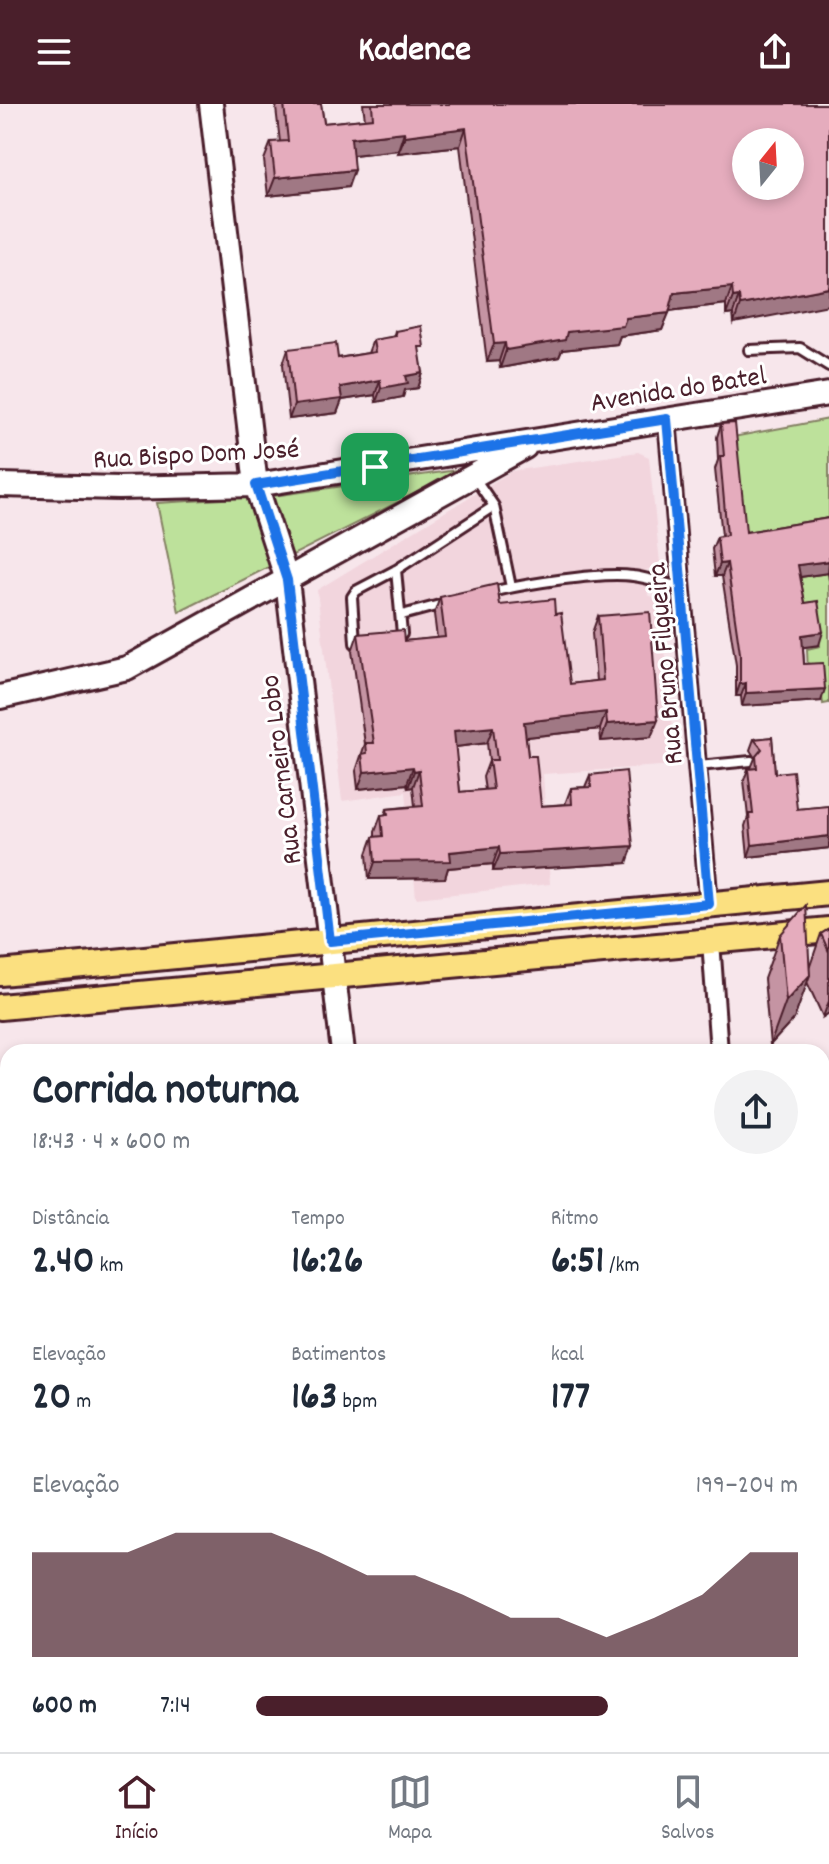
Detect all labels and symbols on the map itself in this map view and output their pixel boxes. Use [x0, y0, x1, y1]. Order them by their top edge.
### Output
north arrow [732, 128, 804, 200]
street label: Avenida do Batel [588, 358, 770, 426]
street label: Rua Bispo Dom José [92, 432, 300, 482]
pin [341, 433, 409, 501]
street label: Rua Bruno Filgueira [639, 560, 697, 766]
street label: Rua Carneiro Lobo [252, 672, 315, 866]

